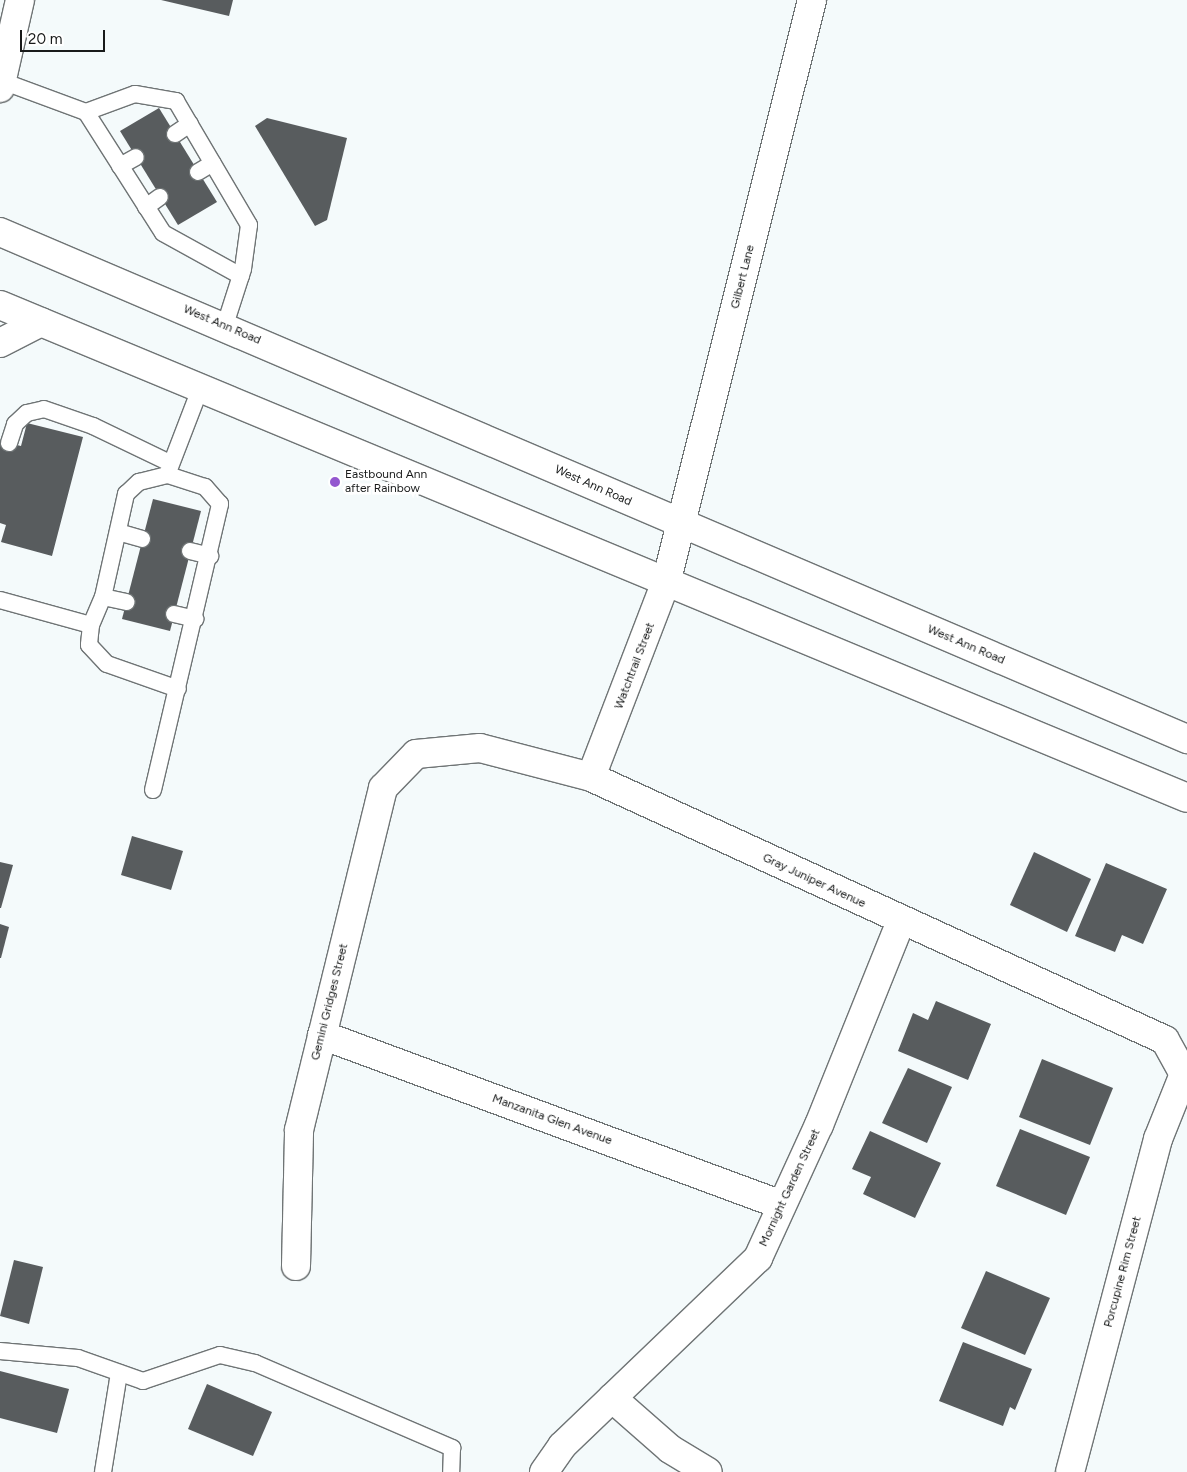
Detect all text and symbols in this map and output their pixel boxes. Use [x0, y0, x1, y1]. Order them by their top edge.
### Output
scale bar [22, 20, 108, 52]
text: 20 m [28, 30, 62, 48]
street label: Gilbert Lane [728, 244, 758, 310]
street label: West Ann Road [181, 302, 263, 348]
street label: West Ann Road [552, 463, 634, 509]
place label: Eastbound Ann after Rainbow [345, 468, 427, 496]
marker: Eastbound Ann after Rainbow [329, 476, 341, 488]
street label: Watchtrail Street [612, 621, 658, 711]
street label: West Ann Road [925, 622, 1007, 668]
street label: Gray Juniper Avenue [760, 851, 868, 911]
street label: Gemini Gridges Street [309, 942, 351, 1062]
street label: Manzanita Glen Avenue [490, 1092, 614, 1148]
street label: Mornight Garden Street [756, 1127, 824, 1249]
street label: Porcupine Rim Street [1101, 1215, 1145, 1329]

